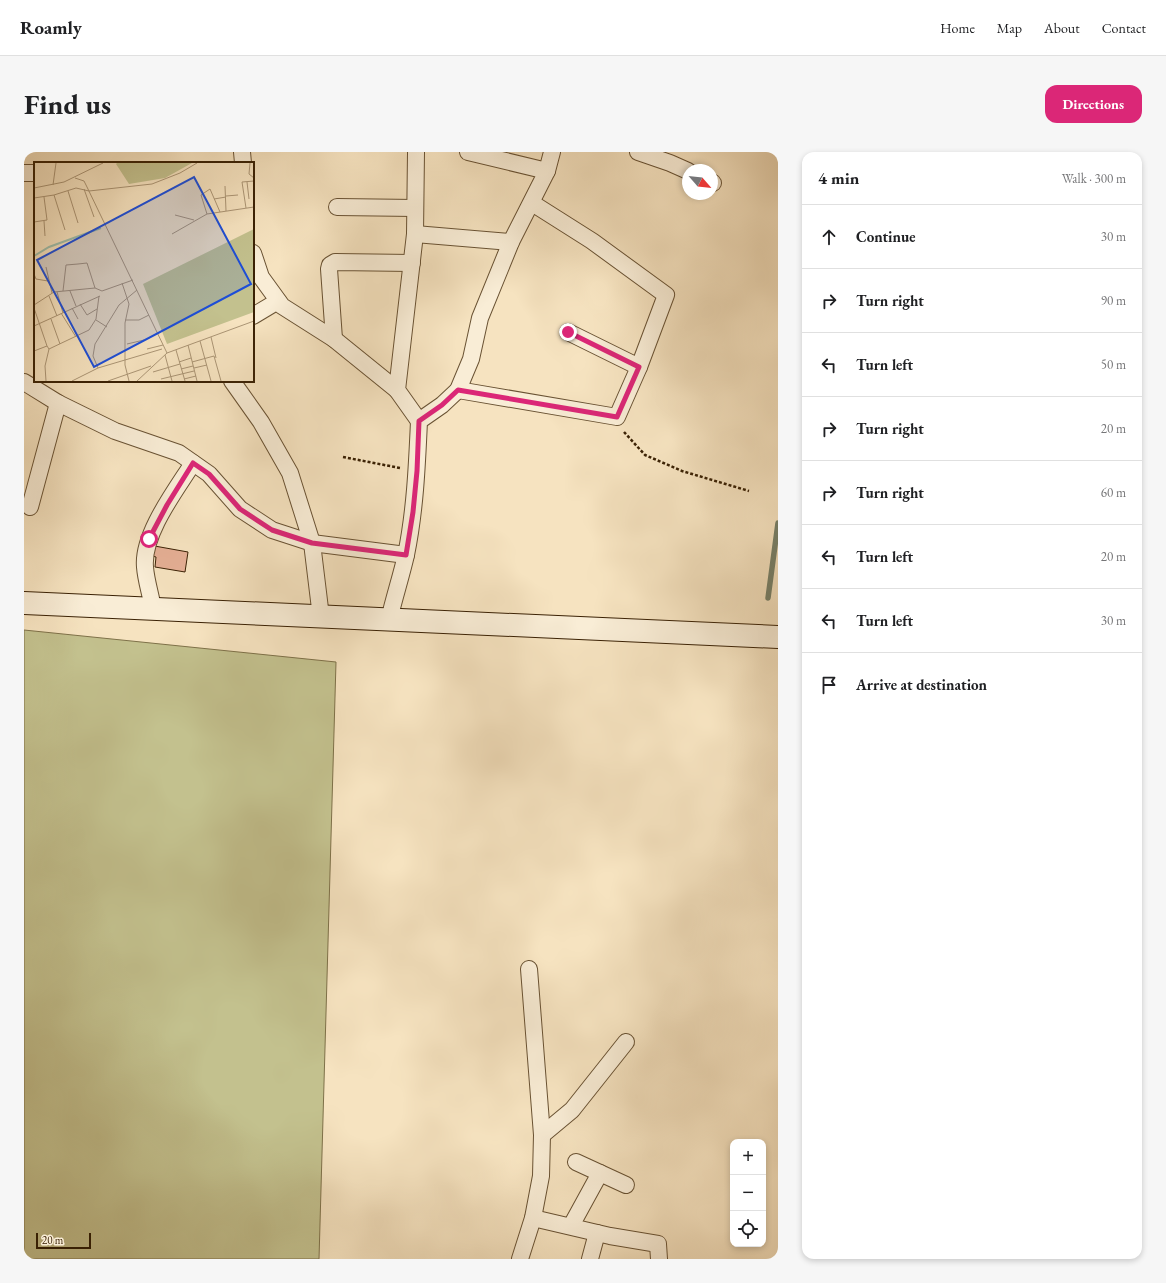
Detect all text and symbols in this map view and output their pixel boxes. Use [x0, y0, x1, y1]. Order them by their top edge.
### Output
text: Roamly [20, 15, 82, 40]
text: Home [940, 19, 975, 37]
text: Map [997, 19, 1022, 37]
text: About [1044, 19, 1080, 37]
text: Contact [1102, 19, 1146, 37]
button: Directions [1045, 85, 1142, 123]
text: Find us [24, 86, 111, 122]
inset map [34, 162, 254, 382]
north arrow [682, 164, 718, 200]
text: 4 min [818, 167, 859, 189]
text: Walk · 300 m [1062, 170, 1126, 187]
icon: ahead [818, 226, 840, 248]
text: Continue [856, 227, 916, 246]
text: 30 m [1101, 228, 1126, 245]
icon: right [818, 290, 840, 312]
text: Turn right [856, 291, 924, 310]
text: 90 m [1101, 292, 1126, 309]
route end [559, 323, 577, 341]
icon: left [818, 354, 840, 376]
text: Turn left [856, 355, 913, 374]
text: 50 m [1101, 356, 1126, 373]
icon: right [818, 418, 840, 440]
text: Turn right [856, 419, 924, 438]
text: 20 m [1101, 420, 1126, 437]
icon: right [818, 482, 840, 504]
text: Turn right [856, 483, 924, 502]
text: 60 m [1101, 484, 1126, 501]
route start [140, 530, 158, 548]
icon: left [818, 546, 840, 568]
text: Turn left [856, 547, 913, 566]
text: 20 m [1101, 548, 1126, 565]
icon: left [818, 610, 840, 632]
text: Turn left [856, 611, 913, 630]
text: 30 m [1101, 612, 1126, 629]
icon: arrive [818, 674, 840, 696]
text: Arrive at destination [856, 675, 987, 694]
map controls [730, 1139, 766, 1247]
button: + [730, 1139, 766, 1175]
button: − [730, 1175, 766, 1211]
button: locate [730, 1211, 766, 1247]
scale bar [36, 1231, 91, 1250]
text: 20 m [42, 1233, 63, 1247]

